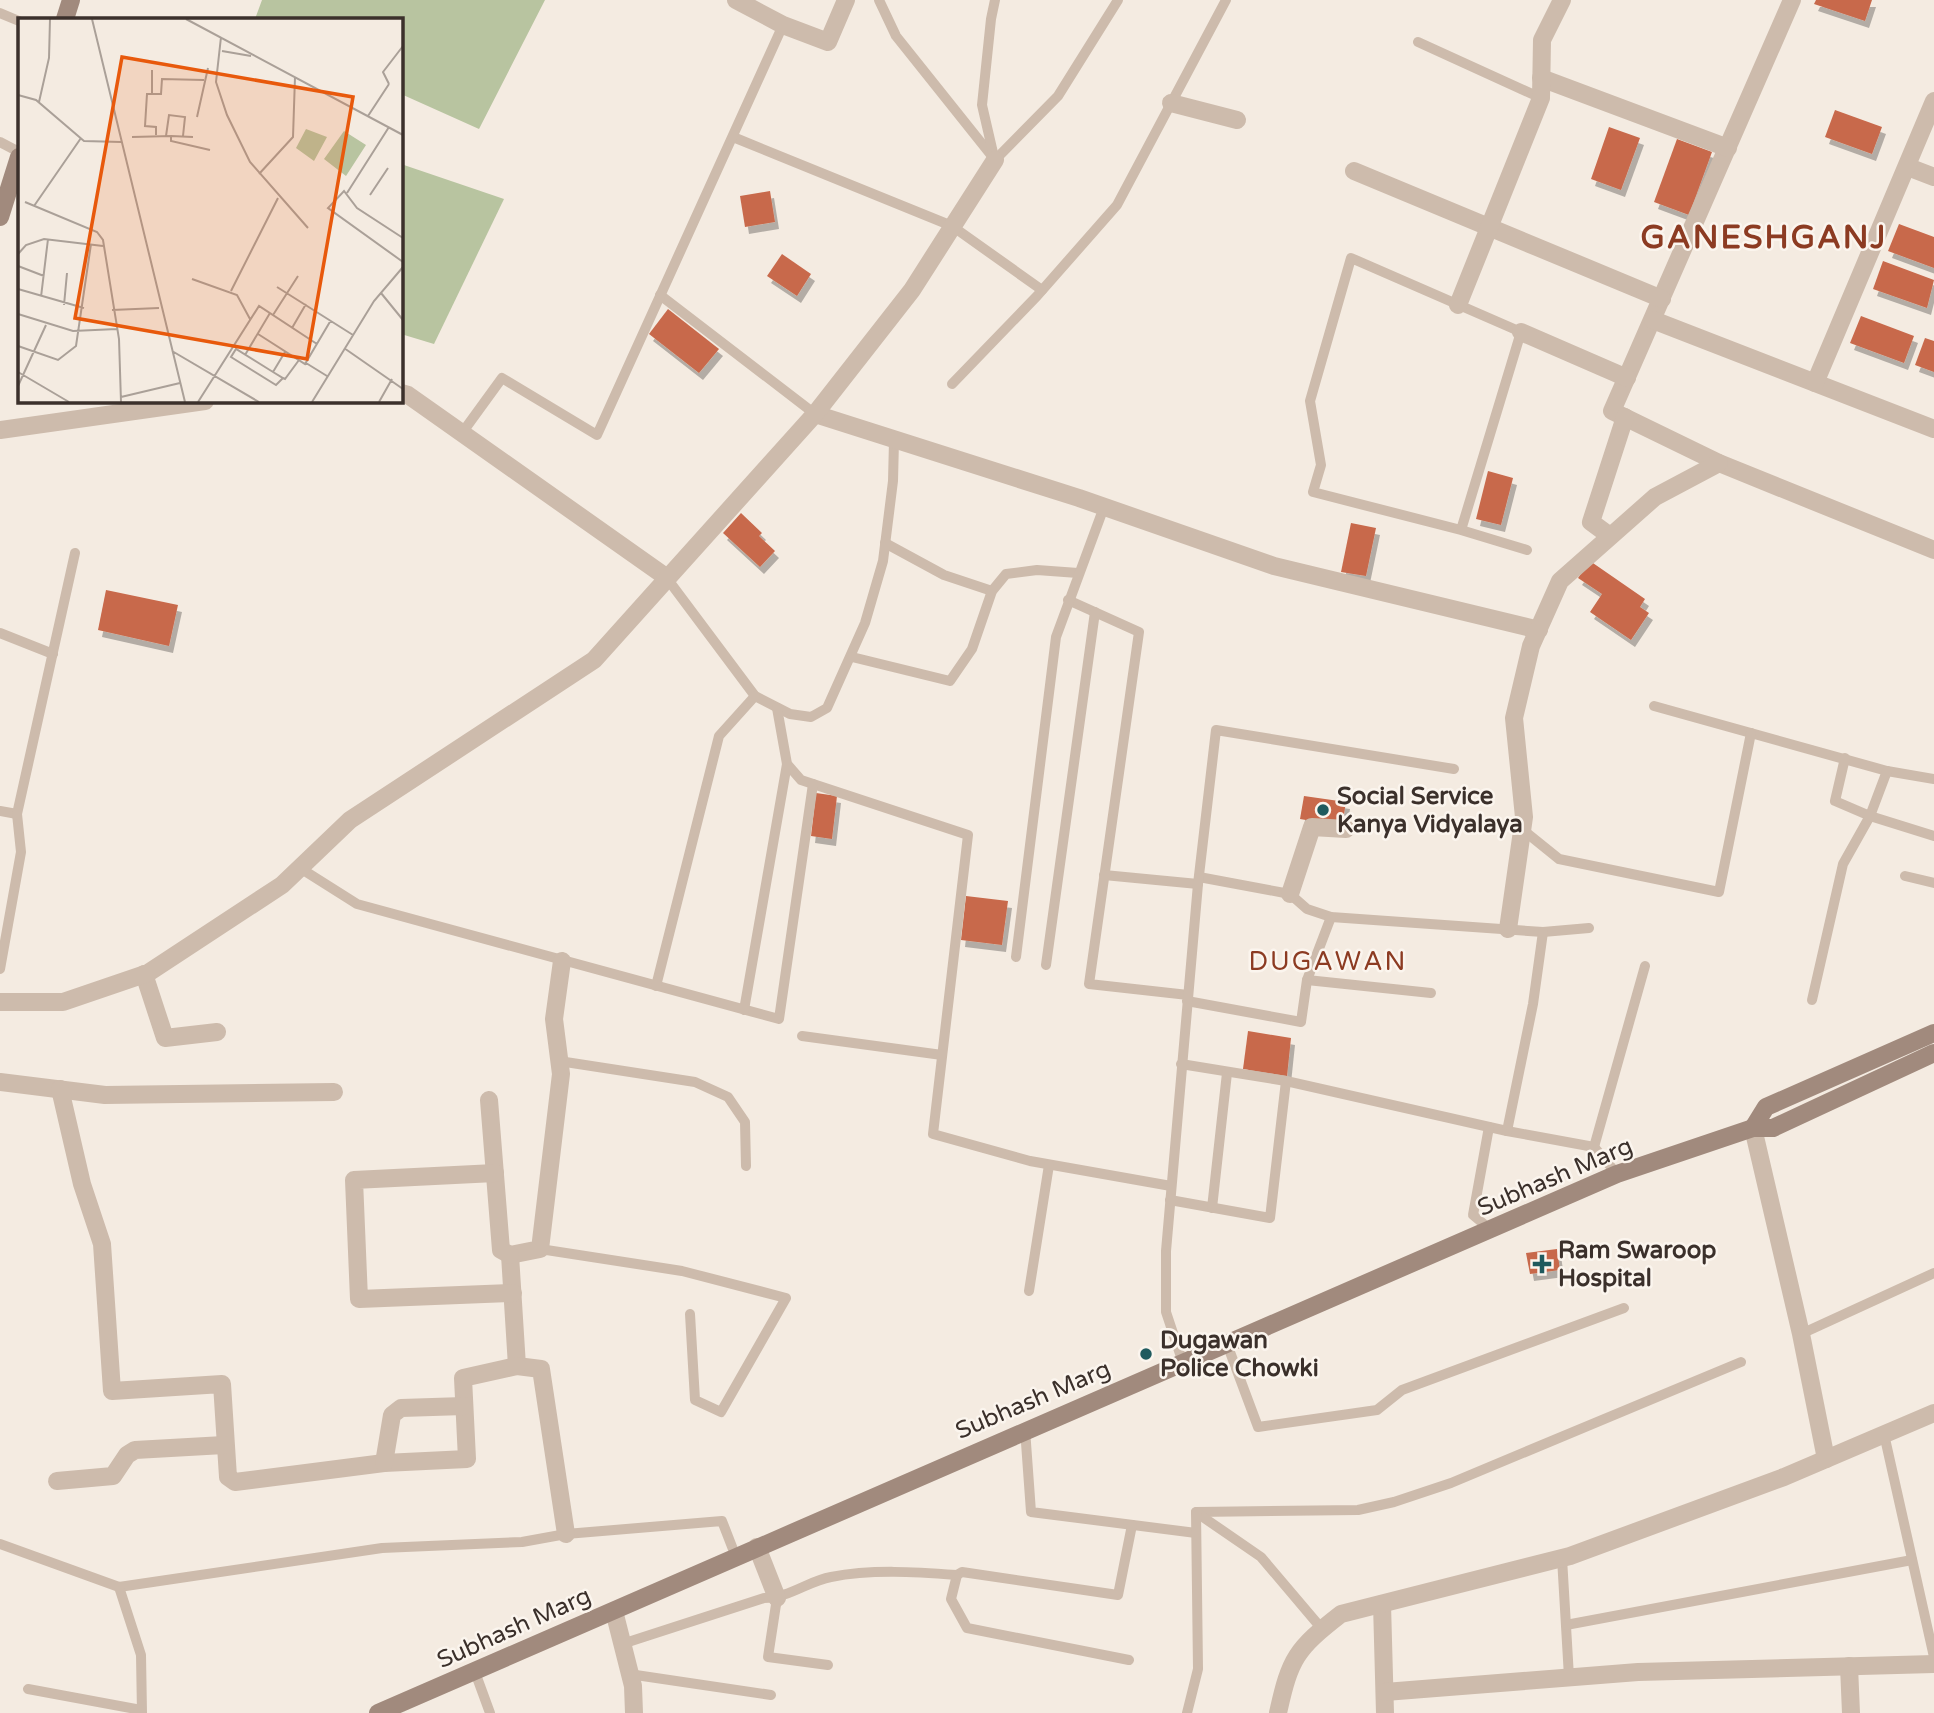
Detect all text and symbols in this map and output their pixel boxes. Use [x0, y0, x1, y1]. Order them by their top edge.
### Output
inset map [18, 18, 402, 402]
district label: GANESHGANJ [1641, 219, 1887, 257]
place label: Social Service Kanya Vidyalaya [1337, 782, 1523, 839]
marker: Social Service Kanya Vidyalaya [1315, 802, 1331, 818]
district label: DUGAWAN [1249, 946, 1407, 977]
street label: Subhash Marg [1473, 1131, 1637, 1223]
place label: Ram Swaroop Hospital [1558, 1236, 1716, 1293]
marker: Ram Swaroop Hospital [1532, 1254, 1552, 1274]
place label: Dugawan Police Chowki [1160, 1326, 1319, 1383]
marker: Dugawan Police Chowki [1138, 1346, 1154, 1362]
street label: Subhash Marg [951, 1354, 1115, 1446]
street label: Subhash Marg [433, 1581, 595, 1675]

